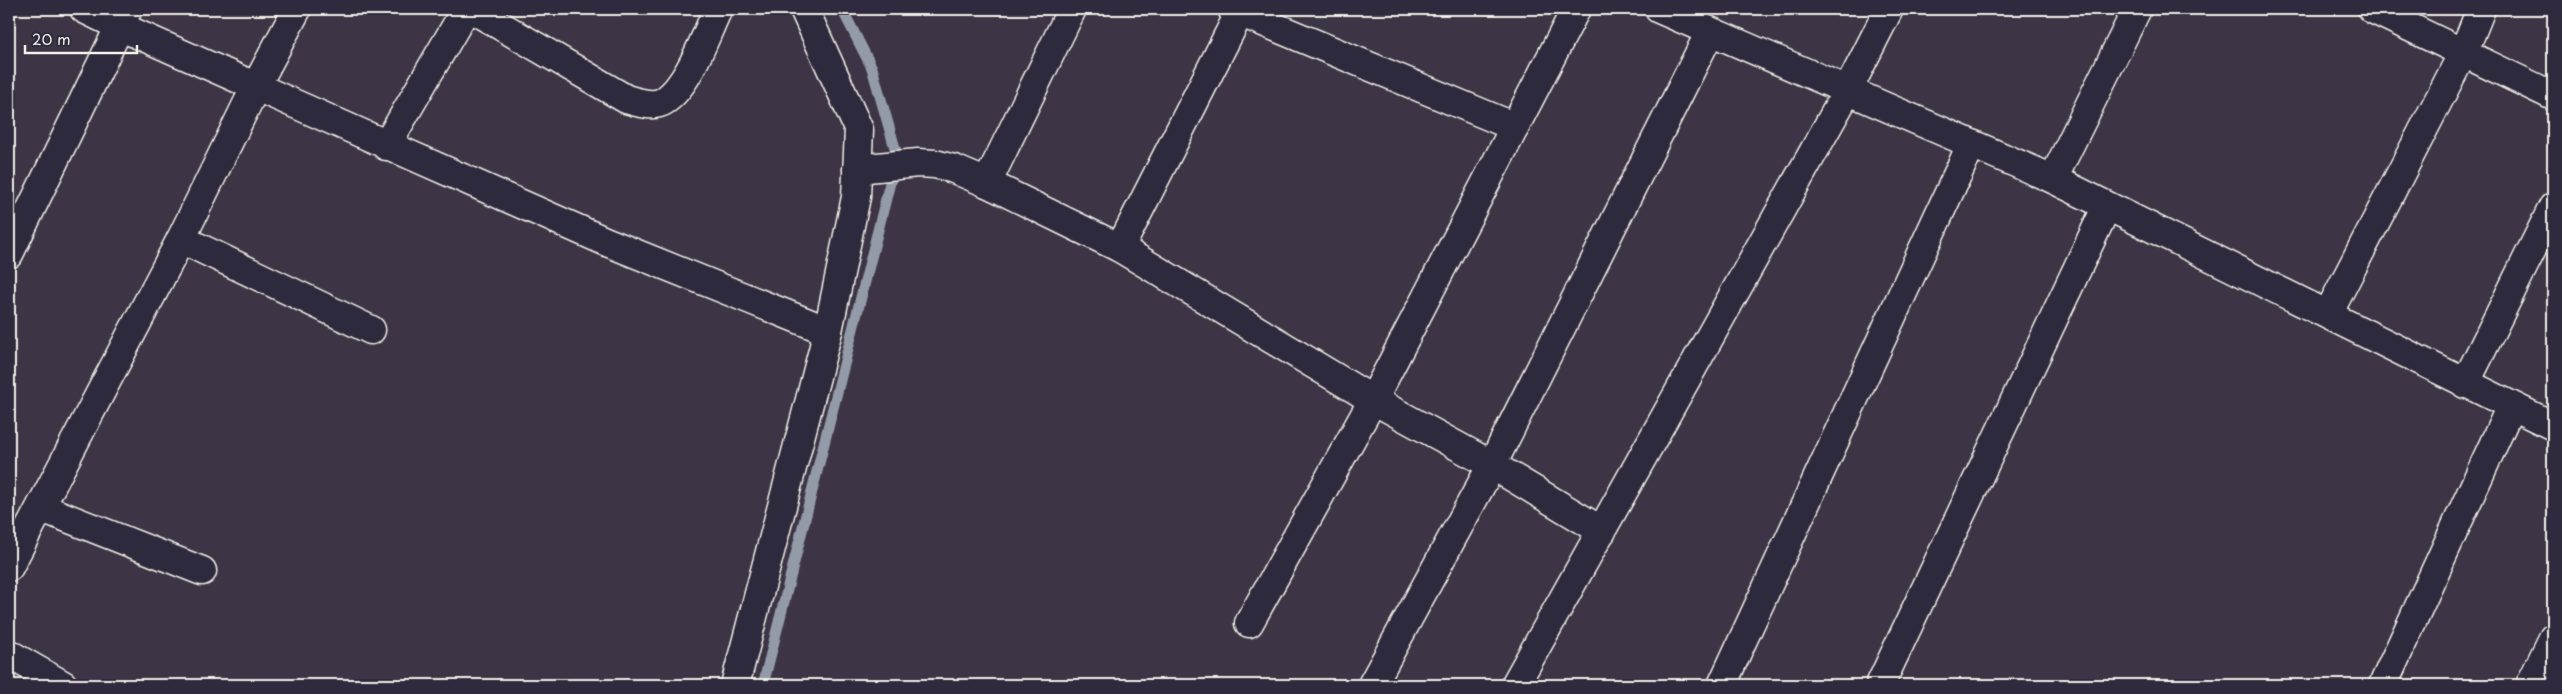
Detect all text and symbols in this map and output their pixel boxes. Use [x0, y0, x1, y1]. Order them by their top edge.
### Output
scale bar [25, 22, 138, 54]
text: 20 m [32, 27, 71, 50]

